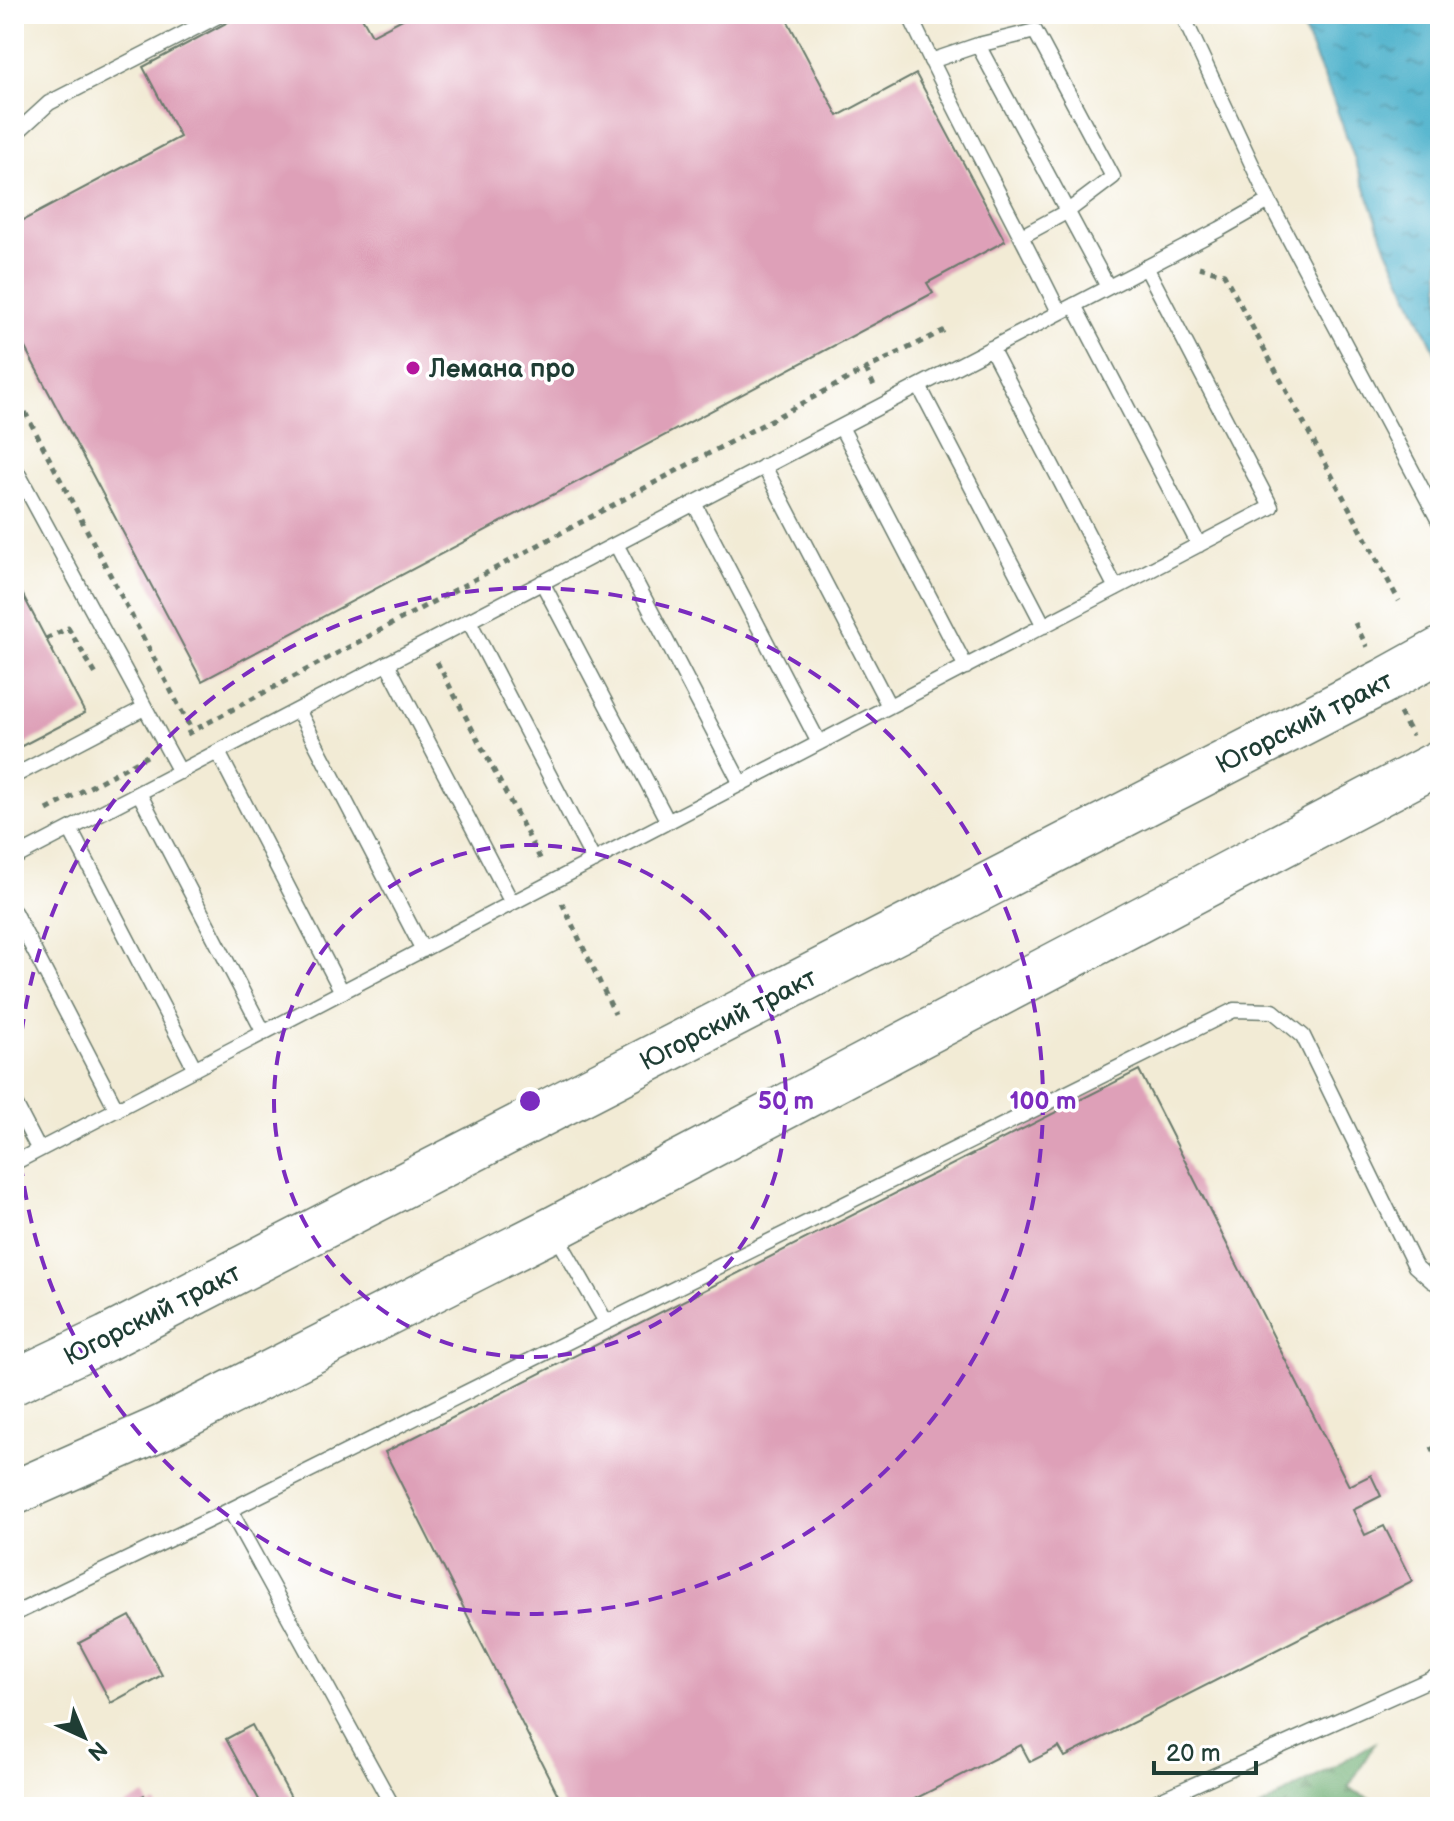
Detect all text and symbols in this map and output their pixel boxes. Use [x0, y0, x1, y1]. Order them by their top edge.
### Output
place label: Лемана про [428, 354, 575, 385]
marker: Лемана про [404, 359, 422, 377]
street label: Югорский тракт [1211, 665, 1398, 781]
street label: Югорский тракт [635, 962, 822, 1078]
centre of rings [516, 1087, 544, 1115]
text: 50 m [758, 1087, 814, 1116]
text: 100 m [1010, 1087, 1076, 1116]
street label: Югорский тракт [59, 1257, 246, 1373]
north arrow [44, 1697, 124, 1777]
scale bar [1154, 1725, 1256, 1775]
text: N [82, 1735, 112, 1766]
text: 20 m [1166, 1739, 1221, 1768]

